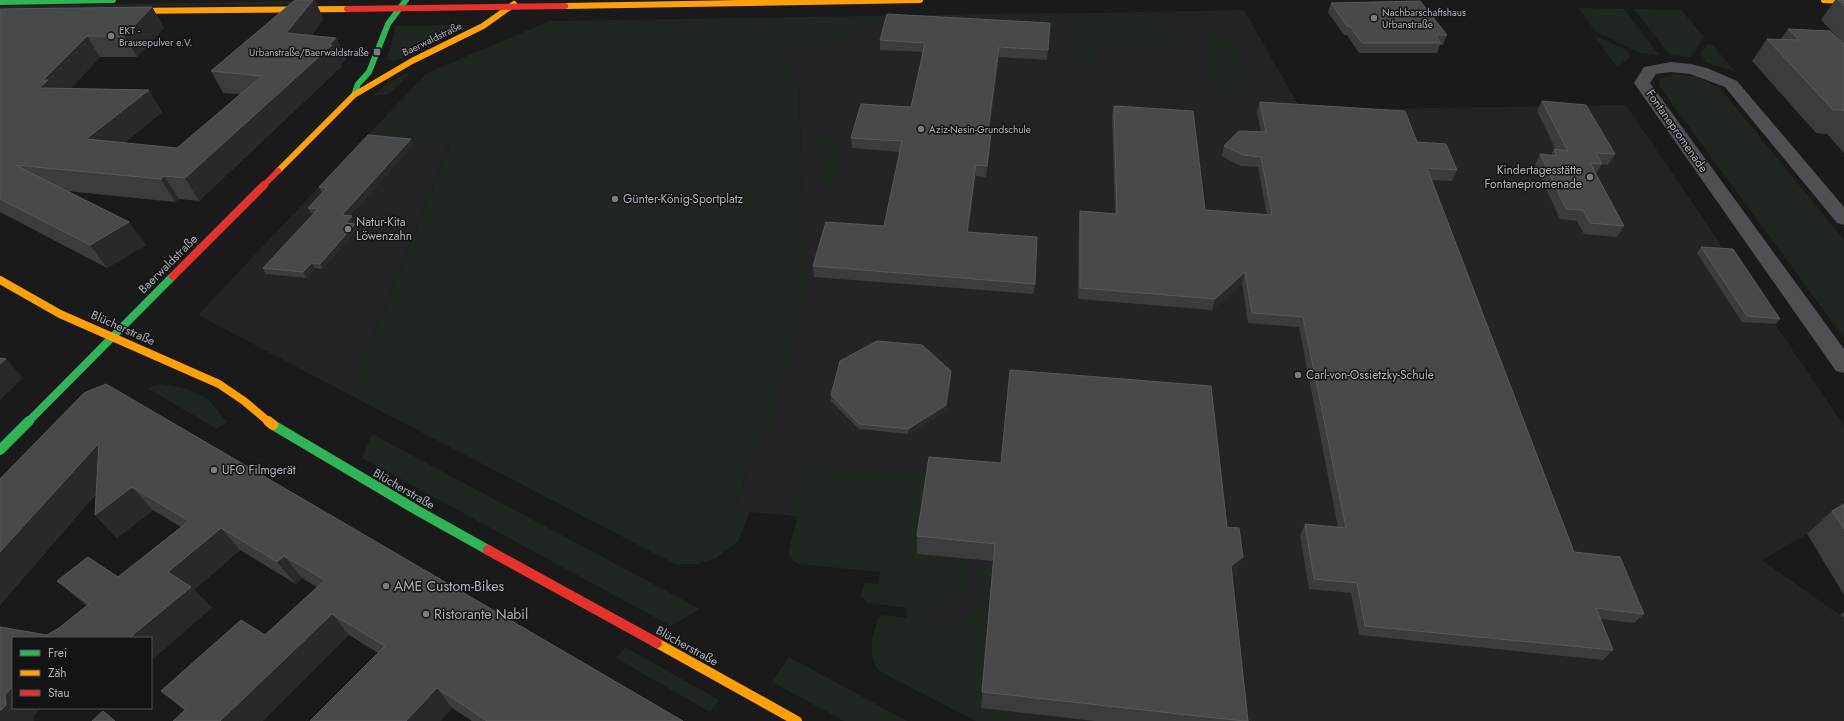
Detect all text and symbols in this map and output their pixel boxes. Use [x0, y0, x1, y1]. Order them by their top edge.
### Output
place label: Nachbarschaftshaus Urbanstraße [1382, 5, 1466, 32]
marker: Nachbarschaftshaus Urbanstraße [1369, 13, 1379, 23]
street label: Baerwaldstraße [400, 18, 464, 60]
place label: EKT - Brausepulver e.V. [119, 23, 193, 50]
marker: EKT - Brausepulver e.V. [106, 31, 116, 41]
place label: Urbanstraße/Baerwaldstraße [249, 45, 369, 60]
marker: Urbanstraße/Baerwaldstraße [372, 47, 382, 57]
street label: Fontanepromenade [1642, 86, 1712, 176]
place label: Aziz-Nesin-Grundschule [929, 122, 1031, 137]
marker: Aziz-Nesin-Grundschule [916, 124, 926, 134]
place label: Kindertagesstätte Fontanepromenade [1484, 161, 1582, 193]
marker: Kindertagesstätte Fontanepromenade [1585, 172, 1595, 182]
place label: Günter-König-Sportplatz [623, 190, 744, 208]
marker: Günter-König-Sportplatz [610, 194, 620, 204]
place label: Natur-Kita Löwenzahn [356, 213, 412, 245]
marker: Natur-Kita Löwenzahn [343, 224, 353, 234]
street label: Baerwaldstraße [134, 230, 202, 298]
street label: Blücherstraße [88, 306, 158, 350]
place label: Carl-von-Ossietzky-Schule [1306, 366, 1434, 384]
marker: Carl-von-Ossietzky-Schule [1293, 370, 1303, 380]
place label: UFO Filmgerät [222, 461, 296, 479]
street label: Blücherstraße [370, 464, 438, 514]
marker: UFO Filmgerät [209, 465, 219, 475]
place label: AME Custom-Bikes [394, 576, 505, 596]
marker: AME Custom-Bikes [381, 581, 391, 591]
place label: Ristorante Nabil [434, 604, 528, 624]
marker: Ristorante Nabil [421, 609, 431, 619]
street label: Blücherstraße [653, 621, 721, 671]
legend [12, 637, 152, 709]
text: Frei [48, 644, 67, 662]
text: Zäh [48, 664, 67, 682]
text: Stau [48, 684, 70, 702]

